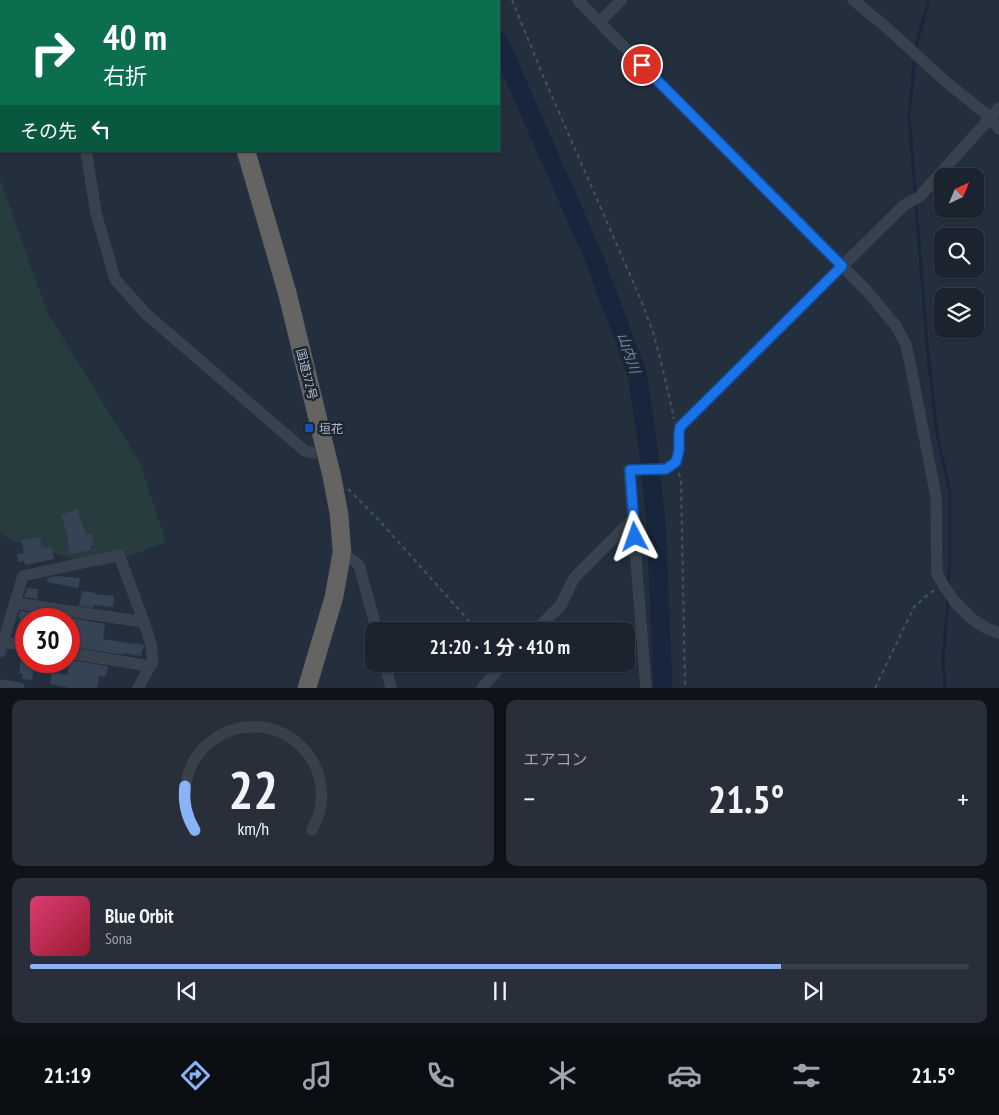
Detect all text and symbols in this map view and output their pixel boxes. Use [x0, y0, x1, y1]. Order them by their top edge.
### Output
text: 40 m [103, 14, 167, 60]
icon: right [20, 20, 85, 85]
pin [621, 44, 663, 86]
icon: arrive [628, 51, 656, 79]
text: 右折 [103, 62, 147, 90]
icon: left [87, 115, 115, 143]
text: その先 [20, 119, 77, 143]
north arrow [934, 168, 984, 218]
map controls [934, 168, 984, 338]
button: search [934, 228, 984, 278]
button: layers [934, 288, 984, 338]
water label: 山内川 [614, 330, 645, 378]
street label: 国道372号 [293, 347, 321, 401]
place label: 垣花 [319, 421, 343, 436]
marker: 垣花 [303, 422, 315, 434]
position arrow [608, 510, 660, 562]
speed limit sign: 30 [15, 608, 80, 673]
text: 21:20 · 1 分 · 410 m [430, 635, 570, 659]
text: エアコン [524, 749, 588, 769]
text: 22 [228, 756, 278, 823]
text: 21.5° [708, 774, 784, 823]
text: − [524, 780, 535, 817]
text: + [957, 780, 969, 817]
text: km/h [237, 817, 269, 840]
text: Blue Orbit [105, 904, 174, 928]
text: Sona [105, 928, 132, 948]
icon: previous [173, 977, 201, 1005]
icon: pause [486, 977, 514, 1005]
icon: next [799, 977, 827, 1005]
icon: directions [178, 1058, 213, 1093]
icon: music [300, 1058, 335, 1093]
icon: phone [423, 1058, 458, 1093]
icon: climate [545, 1058, 580, 1093]
icon: car [667, 1058, 702, 1093]
icon: filters [789, 1058, 824, 1093]
text: 21:19 [44, 1061, 91, 1089]
text: 21.5° [911, 1061, 955, 1089]

